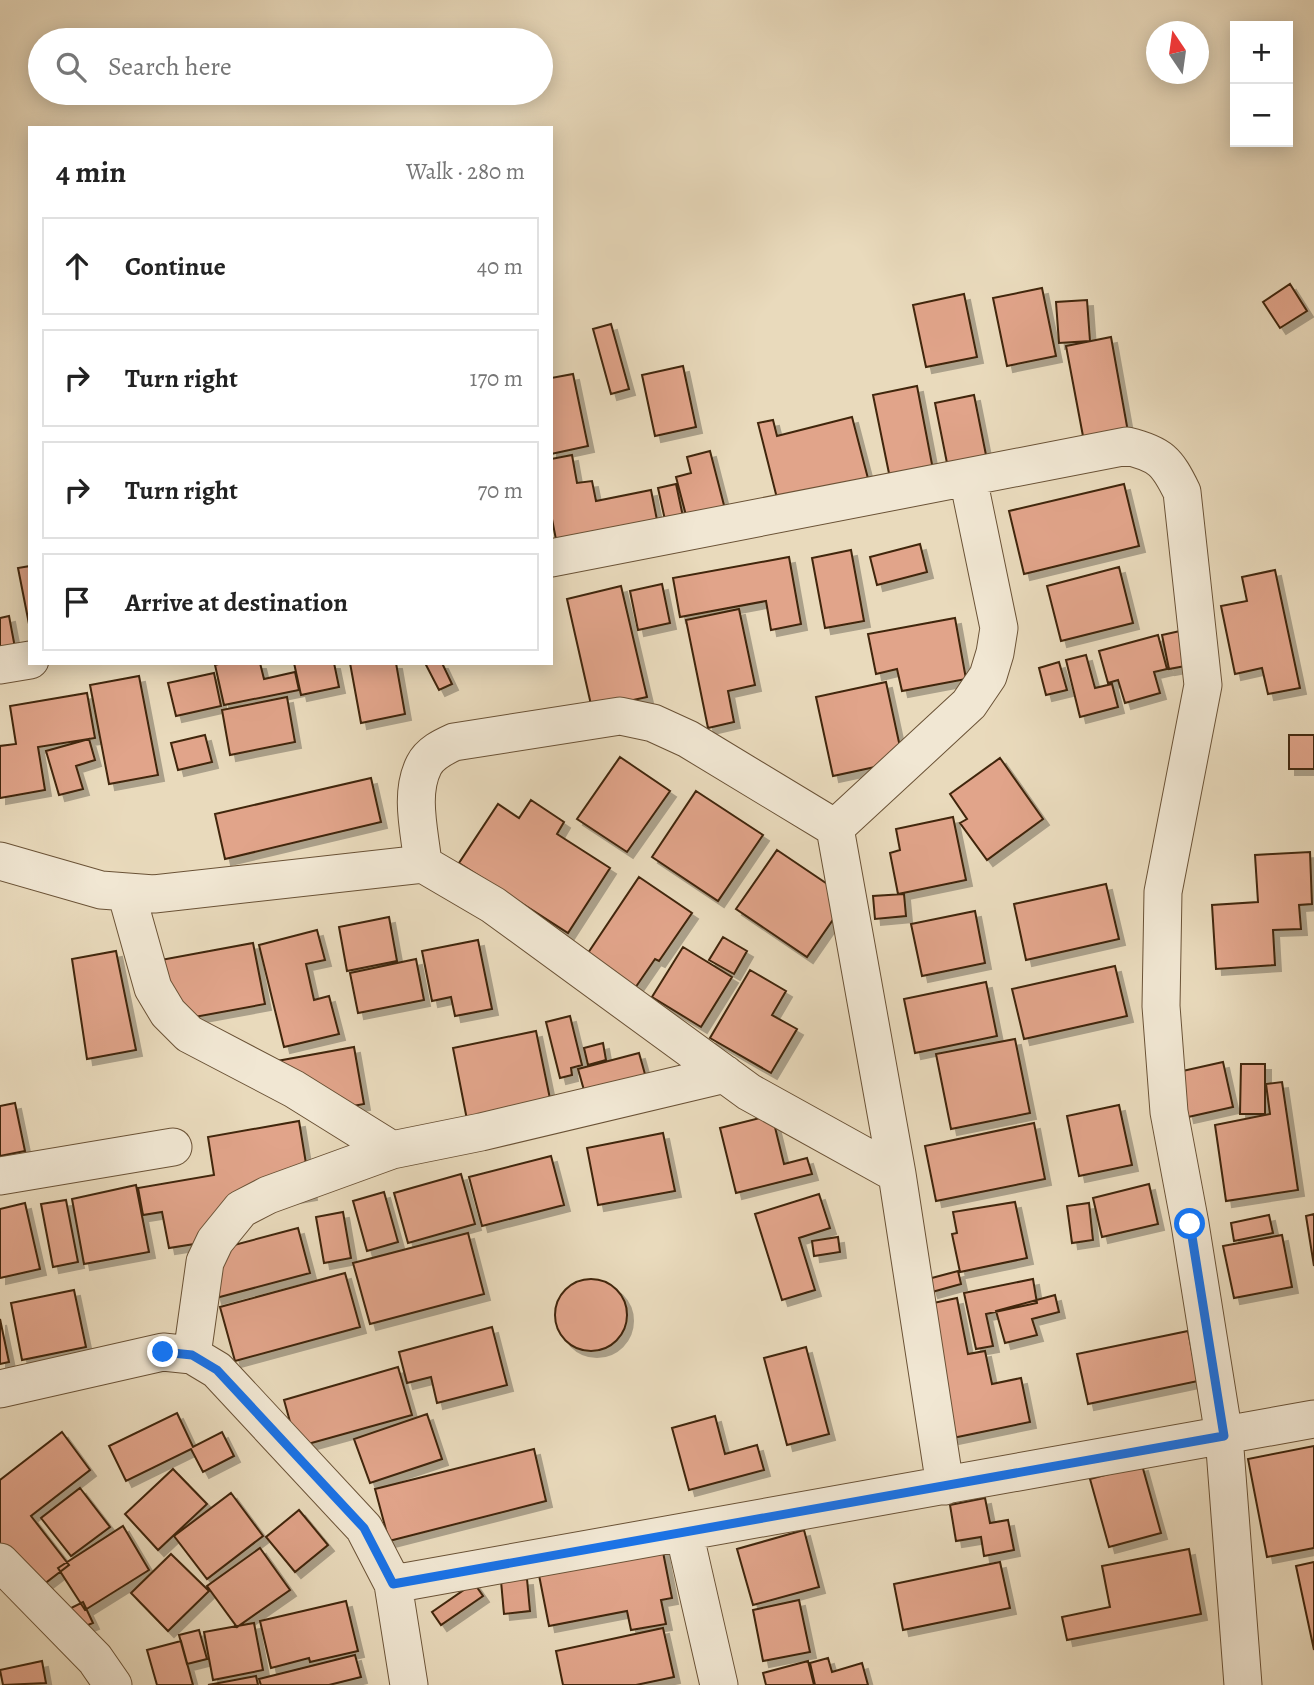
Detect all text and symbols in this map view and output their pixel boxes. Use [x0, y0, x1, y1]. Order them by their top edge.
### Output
north arrow [1146, 21, 1209, 84]
map controls [1230, 21, 1293, 147]
button: + [1230, 21, 1293, 84]
search box [28, 28, 553, 105]
icon: search [52, 48, 90, 86]
text: Search here [108, 49, 232, 84]
button: − [1230, 84, 1293, 147]
text: 4 min [56, 152, 126, 192]
text: Walk · 280 m [406, 156, 525, 187]
icon: ahead [58, 247, 96, 285]
text: Continue [125, 249, 226, 284]
text: 40 m [477, 251, 523, 282]
icon: right [58, 359, 96, 397]
text: Turn right [125, 361, 238, 396]
text: 170 m [470, 363, 523, 394]
icon: right [58, 471, 96, 509]
text: Turn right [125, 473, 238, 508]
text: 70 m [477, 475, 523, 506]
icon: arrive [58, 583, 96, 621]
text: Arrive at destination [125, 585, 348, 620]
route start [1174, 1208, 1205, 1239]
route end [147, 1336, 178, 1367]

